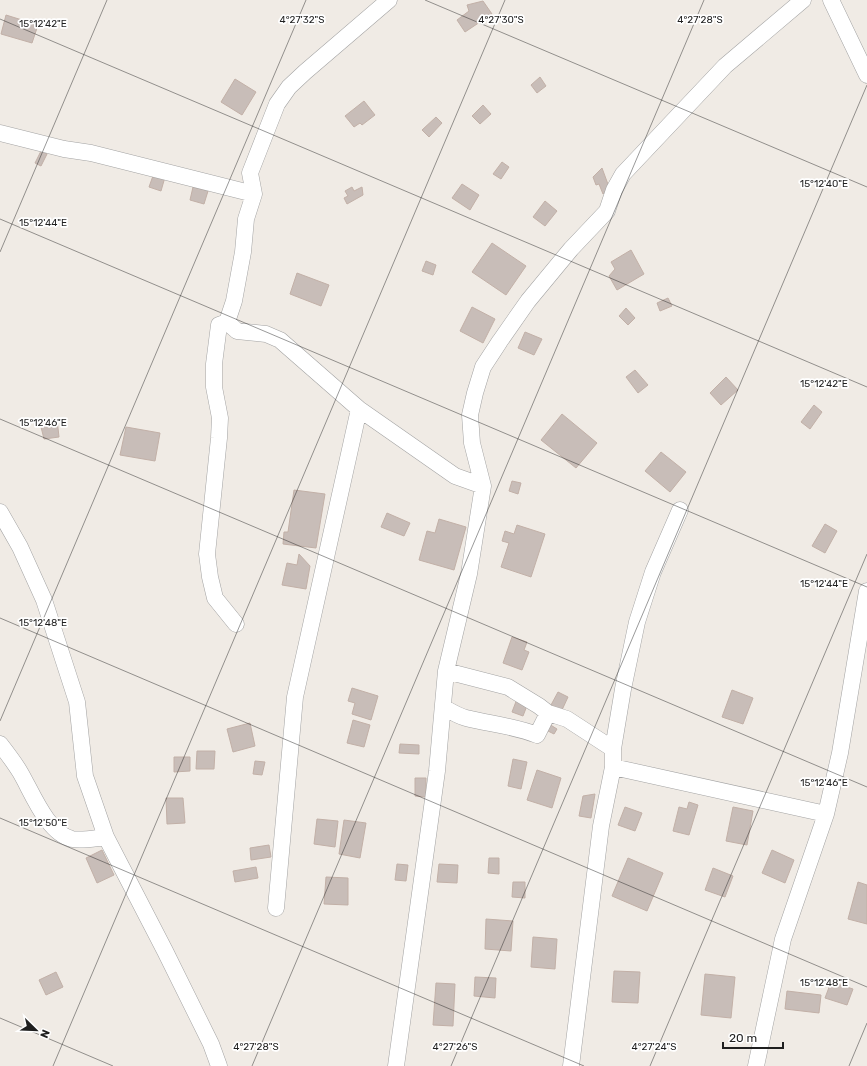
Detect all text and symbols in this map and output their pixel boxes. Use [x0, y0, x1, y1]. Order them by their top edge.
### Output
text: 4°27'32"S [279, 14, 325, 26]
text: 4°27'30"S [478, 14, 524, 26]
text: 4°27'28"S [677, 14, 723, 26]
text: 15°12'42"E [19, 18, 67, 30]
text: 15°12'40"E [800, 178, 848, 190]
text: 15°12'44"E [19, 217, 67, 229]
text: 15°12'42"E [800, 378, 848, 390]
text: 15°12'46"E [19, 417, 67, 429]
text: 15°12'44"E [800, 578, 848, 590]
text: 15°12'48"E [19, 617, 67, 629]
text: 15°12'46"E [800, 777, 848, 789]
text: 15°12'50"E [19, 817, 67, 829]
text: 15°12'48"E [800, 977, 848, 989]
north arrow [16, 1010, 56, 1050]
scale bar [723, 1024, 783, 1050]
text: N [37, 1028, 52, 1040]
text: 20 m [729, 1031, 757, 1045]
text: 4°27'28"S [233, 1041, 279, 1053]
text: 4°27'26"S [433, 1041, 477, 1053]
text: 4°27'24"S [632, 1041, 677, 1053]

